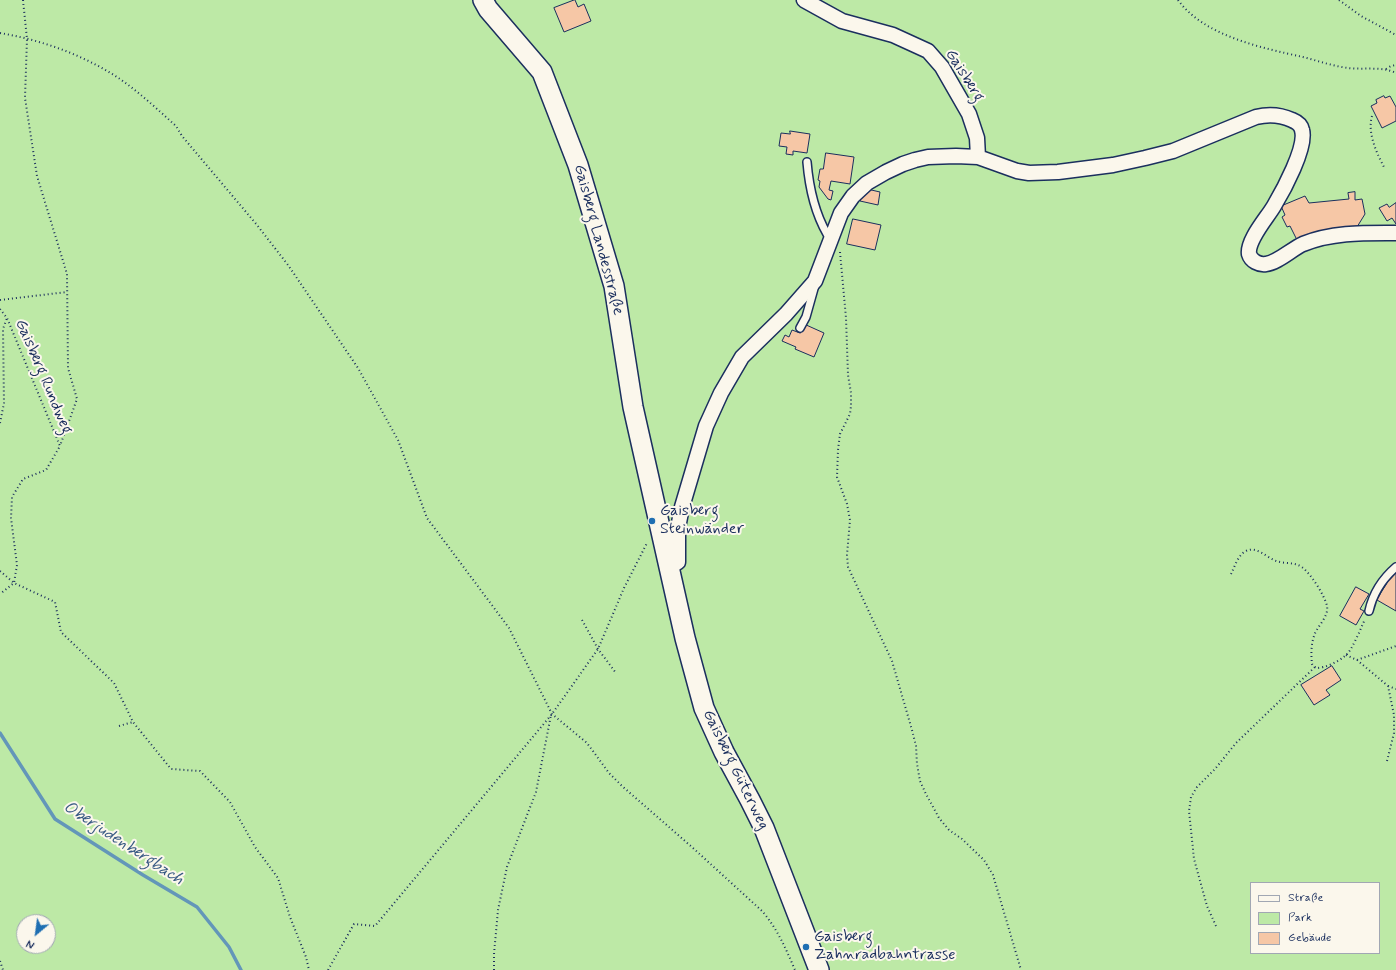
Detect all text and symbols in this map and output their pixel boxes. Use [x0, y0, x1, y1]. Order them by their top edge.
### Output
street label: Gaisberg [940, 46, 988, 106]
street label: Gaisberg Landesstraße [569, 162, 627, 318]
street label: Gaisberg Rundweg [10, 317, 76, 437]
place label: Gaisberg Steinwänder [660, 502, 744, 540]
marker: Gaisberg Steinwänder [647, 516, 657, 526]
street label: Gaisberg Güterweg [698, 707, 772, 833]
water label: Oberjudenbergbach [59, 798, 187, 890]
legend [1250, 882, 1380, 954]
text: Straße [1288, 890, 1323, 906]
text: Park [1288, 910, 1312, 926]
north arrow [16, 914, 56, 954]
place label: Gaisberg Zahnradbahntrasse [814, 928, 956, 966]
text: Gebäude [1288, 930, 1331, 946]
text: N [24, 936, 37, 952]
marker: Gaisberg Zahnradbahntrasse [801, 942, 811, 952]

